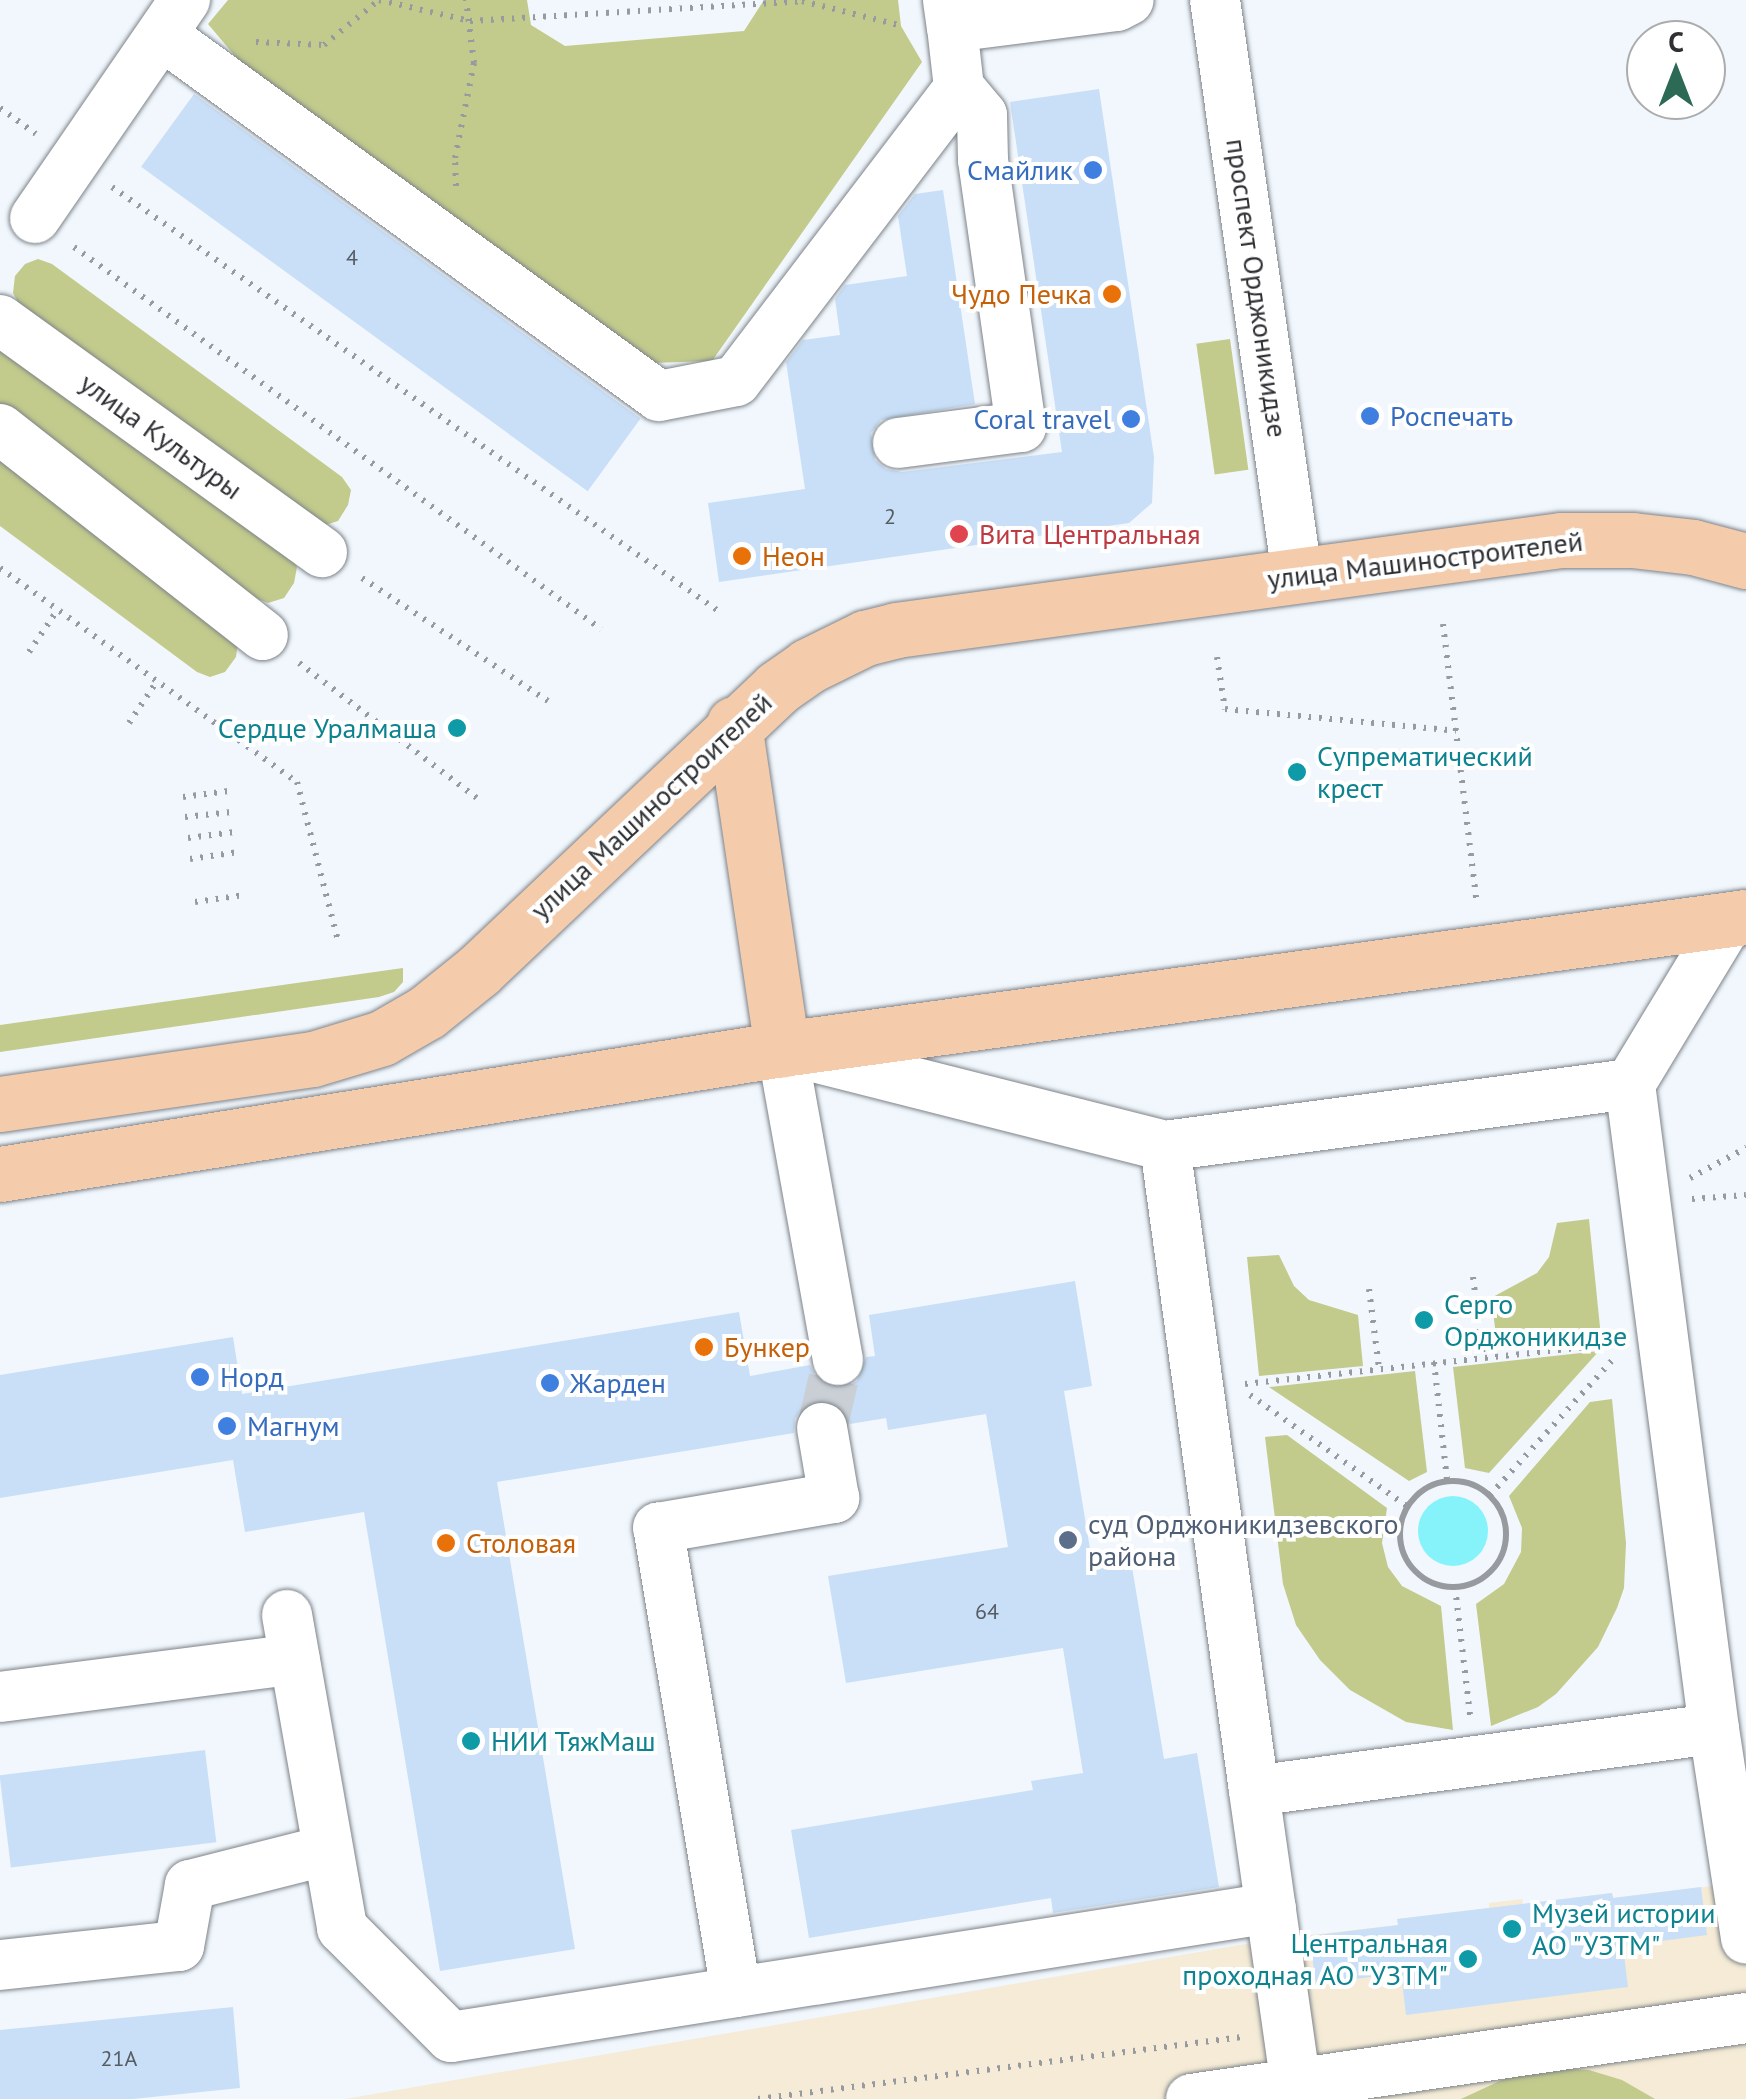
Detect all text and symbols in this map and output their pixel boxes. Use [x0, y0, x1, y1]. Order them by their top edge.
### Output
north arrow [1626, 20, 1726, 120]
text: С [1668, 23, 1684, 60]
street label: проспект Орджоникидзе [1219, 136, 1295, 440]
place label: Смайлик [967, 153, 1073, 187]
marker: Смайлик [1082, 159, 1104, 181]
house number: 4 [346, 245, 358, 271]
place label: Чудо Печка [951, 277, 1092, 311]
marker: Чудо Печка [1101, 283, 1123, 305]
street label: улица Культуры [73, 366, 249, 506]
place label: Роспечать [1390, 399, 1513, 433]
place label: Coral travel [973, 402, 1111, 436]
marker: Роспечать [1359, 405, 1381, 427]
marker: Coral travel [1120, 408, 1142, 430]
house number: 2 [884, 504, 896, 530]
place label: Вита Центральная [979, 517, 1201, 551]
marker: Вита Центральная [948, 523, 970, 545]
street label: улица Машиностроителей [1265, 524, 1585, 596]
place label: Неон [762, 539, 825, 573]
marker: Неон [731, 545, 753, 567]
street label: улица Машиностроителей [523, 685, 779, 927]
place label: Сердце Уралмаша [217, 711, 437, 745]
marker: Сердце Уралмаша [446, 717, 468, 739]
place label: Супрематический крест [1317, 739, 1533, 805]
marker: Супрематический крест [1286, 761, 1308, 783]
place label: Серго Орджоникидзе [1444, 1287, 1627, 1353]
marker: Серго Орджоникидзе [1413, 1309, 1435, 1331]
place label: Бункер [724, 1330, 810, 1364]
marker: Бункер [693, 1336, 715, 1358]
place label: Норд [220, 1360, 284, 1394]
marker: Норд [189, 1366, 211, 1388]
place label: Жарден [570, 1366, 666, 1400]
marker: Жарден [539, 1372, 561, 1394]
place label: Магнум [247, 1409, 340, 1443]
marker: Магнум [216, 1415, 238, 1437]
place label: суд Орджоникидзевского района [1088, 1507, 1398, 1573]
place label: Столовая [466, 1526, 576, 1560]
marker: суд Орджоникидзевского района [1057, 1529, 1079, 1551]
marker: Столовая [435, 1532, 457, 1554]
house number: 64 [975, 1599, 999, 1625]
place label: НИИ ТяжМаш [491, 1724, 657, 1758]
marker: НИИ ТяжМаш [460, 1730, 482, 1752]
place label: Музей истории АО "УЗТМ" [1532, 1896, 1715, 1962]
marker: Музей истории АО "УЗТМ" [1501, 1918, 1523, 1940]
place label: Центральная проходная АО "УЗТМ" [1180, 1926, 1448, 1992]
marker: Центральная проходная АО "УЗТМ" [1457, 1948, 1479, 1970]
house number: 21А [101, 2046, 137, 2072]

